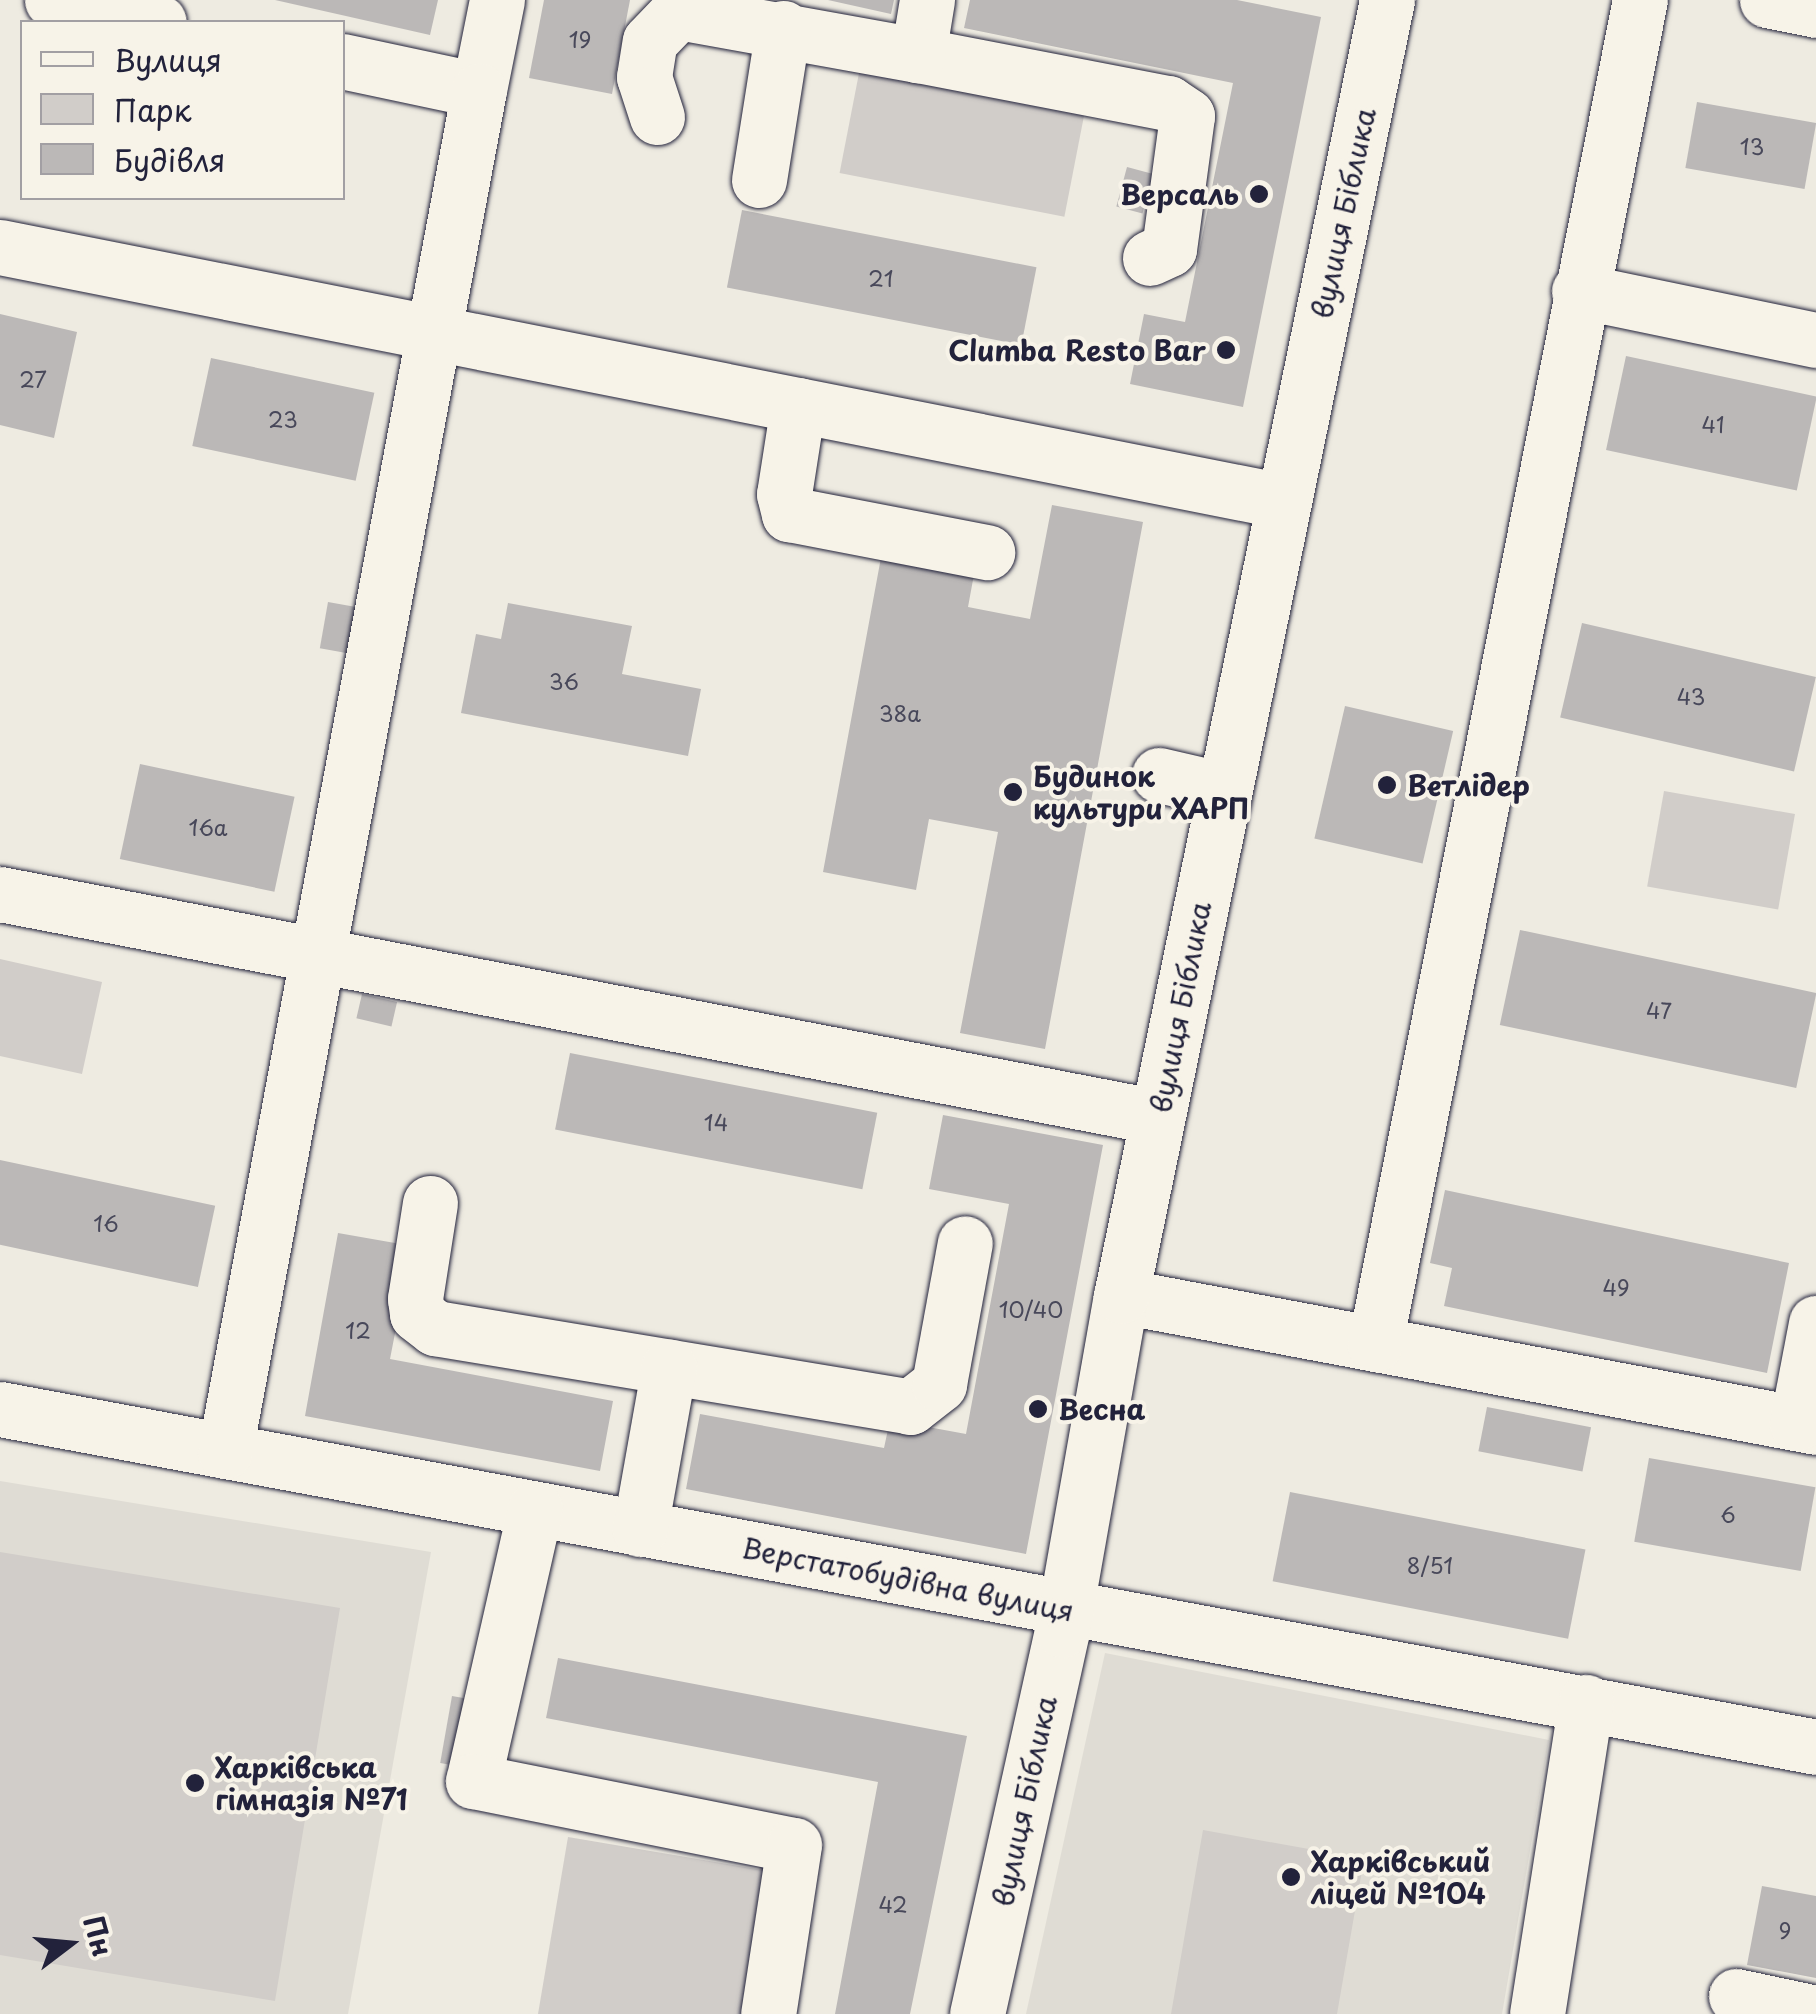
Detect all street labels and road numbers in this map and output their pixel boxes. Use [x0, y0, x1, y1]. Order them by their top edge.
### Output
street label: вулиця Біблика [1304, 105, 1382, 321]
street label: вулиця Біблика [1143, 898, 1217, 1116]
street label: Верстатобудівна вулиця [738, 1530, 1078, 1628]
street label: вулиця Біблика [985, 1693, 1063, 1909]

